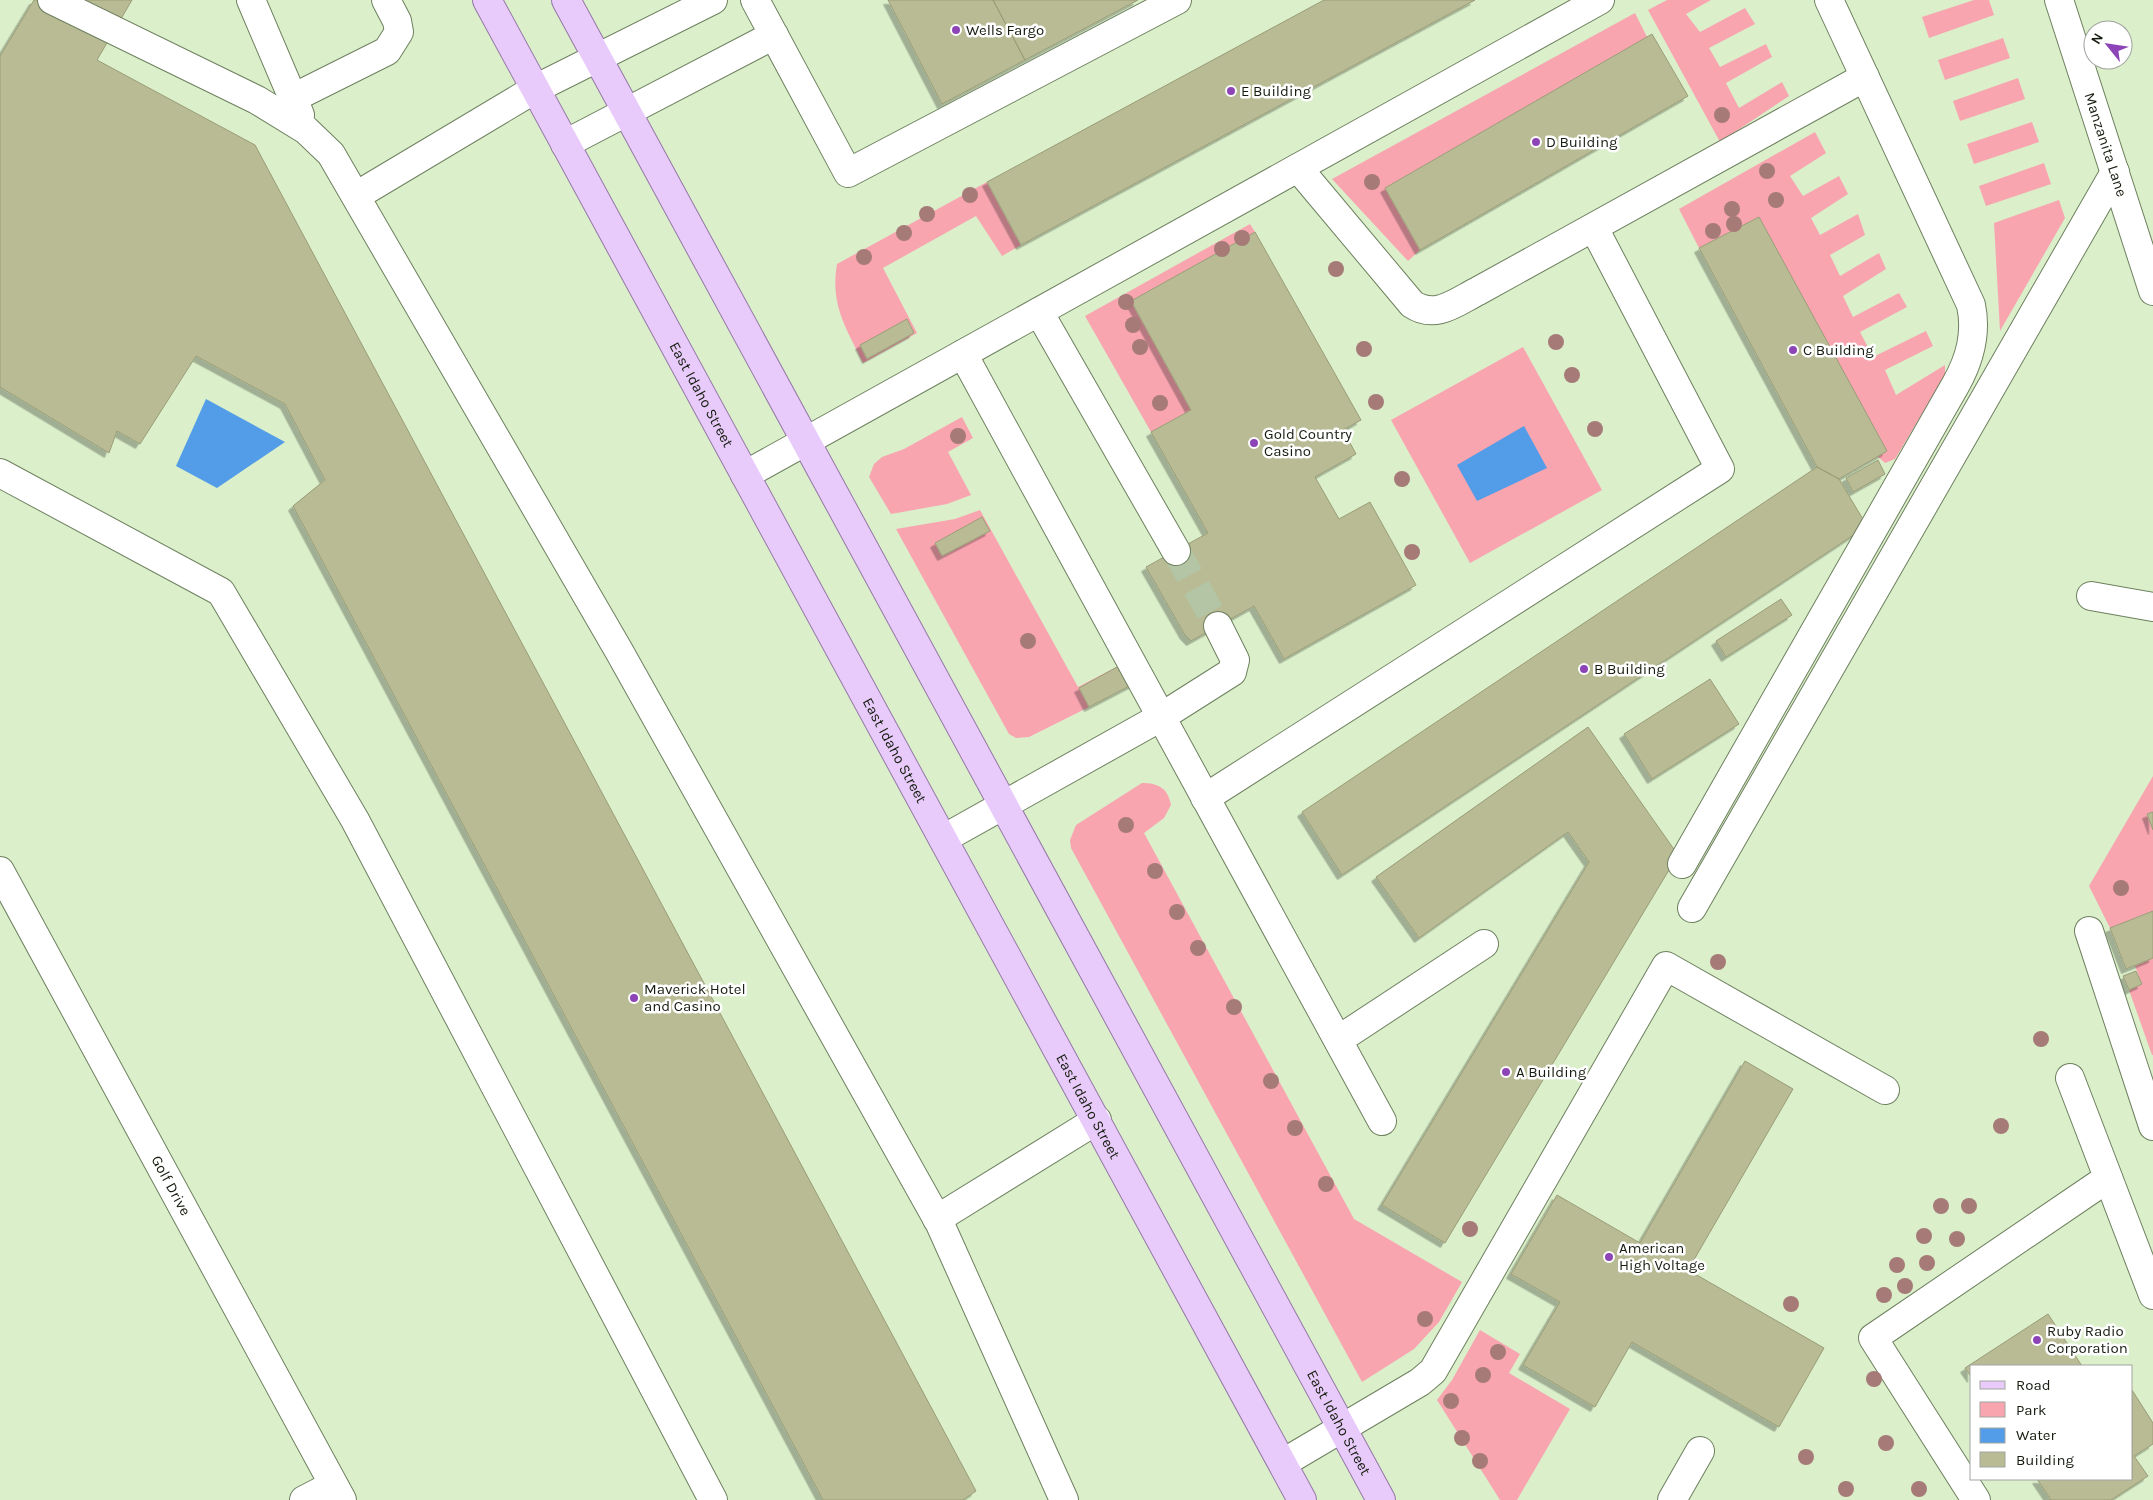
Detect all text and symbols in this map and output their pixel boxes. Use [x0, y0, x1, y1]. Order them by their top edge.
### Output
north arrow [2083, 20, 2133, 70]
place label: Wells Fargo [966, 21, 1044, 39]
marker: Wells Fargo [950, 24, 962, 36]
text: N [2087, 30, 2107, 47]
place label: E Building [1241, 82, 1311, 100]
marker: E Building [1225, 85, 1237, 97]
street label: Manzanita Lane [2080, 90, 2131, 199]
place label: D Building [1546, 133, 1618, 151]
marker: D Building [1530, 136, 1542, 148]
street label: East Idaho Street [665, 339, 737, 451]
place label: C Building [1803, 341, 1874, 359]
marker: C Building [1787, 344, 1799, 356]
place label: Gold Country Casino [1264, 425, 1352, 460]
marker: Gold Country Casino [1248, 437, 1260, 449]
place label: B Building [1594, 660, 1665, 678]
marker: B Building [1578, 663, 1590, 675]
street label: East Idaho Street [859, 695, 931, 806]
place label: Maverick Hotel and Casino [644, 980, 746, 1015]
marker: Maverick Hotel and Casino [628, 992, 640, 1004]
street label: East Idaho Street [1052, 1050, 1124, 1162]
place label: A Building [1516, 1063, 1587, 1081]
marker: A Building [1500, 1066, 1512, 1078]
street label: Golf Drive [147, 1152, 195, 1219]
place label: American High Voltage [1619, 1239, 1705, 1274]
marker: American High Voltage [1603, 1251, 1615, 1263]
place label: Ruby Radio Corporation [2047, 1322, 2128, 1357]
marker: Ruby Radio Corporation [2031, 1334, 2043, 1346]
legend [1970, 1365, 2133, 1480]
street label: East Idaho Street [1303, 1367, 1375, 1479]
text: Road [2016, 1376, 2051, 1394]
text: Park [2016, 1401, 2046, 1419]
text: Water [2016, 1426, 2057, 1444]
text: Building [2016, 1451, 2074, 1469]

